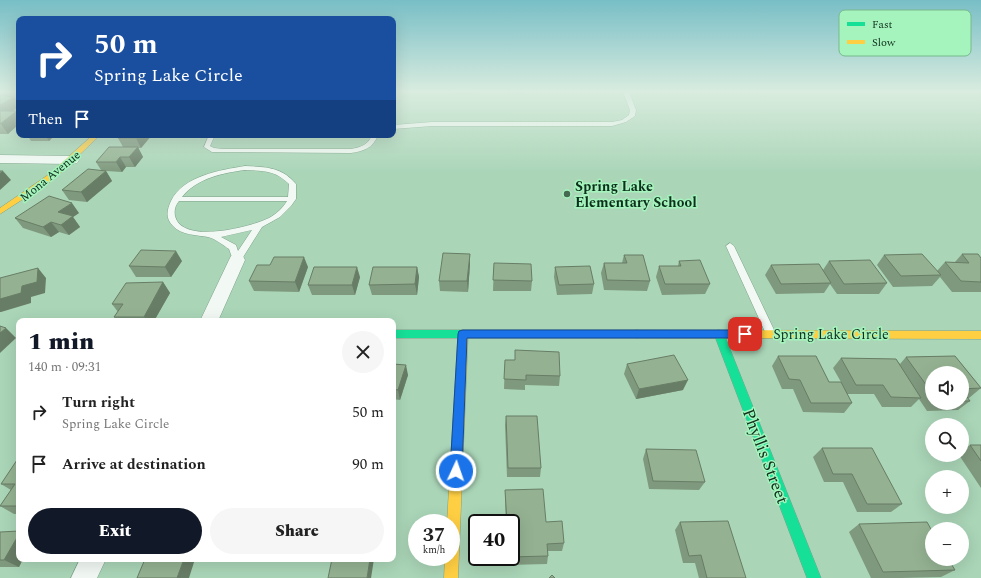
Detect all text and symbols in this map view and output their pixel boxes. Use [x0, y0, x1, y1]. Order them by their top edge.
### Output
legend [839, 10, 971, 56]
text: Fast [872, 16, 893, 33]
text: 50 m [94, 23, 158, 66]
icon: right [28, 32, 80, 84]
text: Slow [872, 34, 896, 51]
text: Spring Lake Circle [94, 62, 243, 89]
text: Then [28, 108, 63, 131]
icon: arrive [71, 108, 93, 130]
street label: Mona Avenue [16, 146, 85, 207]
place label: Spring Lake Elementary School [575, 176, 697, 213]
marker: Spring Lake Elementary School [562, 189, 572, 199]
pin [728, 317, 762, 351]
icon: arrive [734, 323, 756, 345]
text: 1 min [28, 324, 94, 360]
street label: Spring Lake Circle [773, 324, 889, 345]
button: close [342, 331, 384, 373]
text: 140 m · 09:31 [28, 357, 101, 377]
map controls [925, 366, 969, 566]
button: sound [925, 366, 969, 410]
text: Turn right [62, 391, 135, 414]
icon: right [28, 401, 50, 423]
text: 50 m [352, 401, 384, 424]
street label: Phyllis Street [735, 405, 795, 508]
text: Spring Lake Circle [62, 414, 169, 434]
button: search [925, 418, 969, 462]
position arrow [435, 450, 477, 492]
icon: arrive [28, 453, 50, 475]
text: Arrive at destination [62, 453, 206, 476]
text: 90 m [352, 453, 384, 476]
button: + [925, 470, 969, 514]
button: Exit [28, 508, 202, 554]
button: Share [210, 508, 384, 554]
speed limit sign: 40 [468, 514, 520, 566]
text: 37 [423, 520, 445, 550]
button: − [925, 522, 969, 566]
text: km/h [423, 542, 445, 558]

